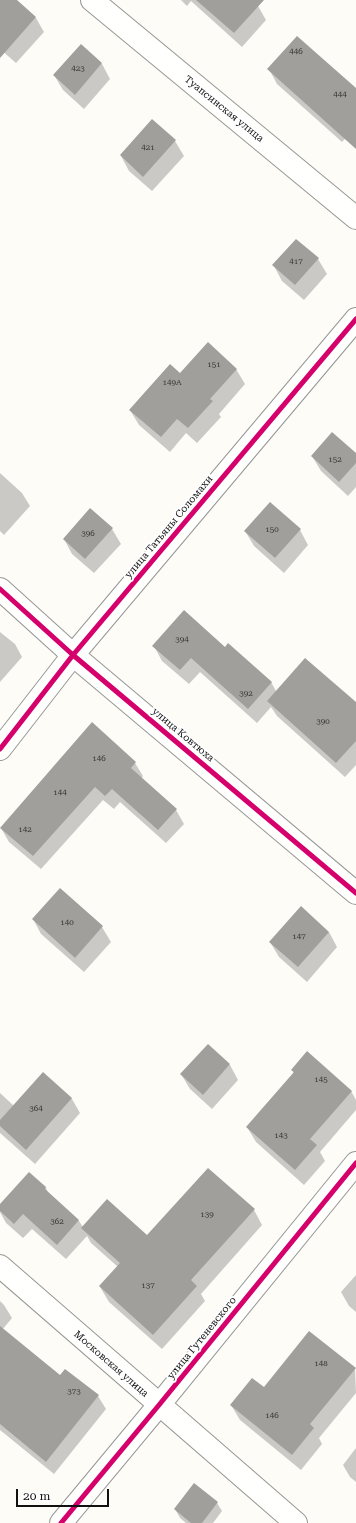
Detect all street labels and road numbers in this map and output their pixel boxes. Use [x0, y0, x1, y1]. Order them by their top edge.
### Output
street label: Туапсинская улица [182, 73, 266, 145]
street label: улица Татьяны Соломахи [123, 473, 215, 581]
street label: улица Ковтюха [150, 706, 216, 764]
street label: улица Гутеневского [165, 1294, 239, 1382]
street label: Московская улица [71, 1328, 151, 1400]

